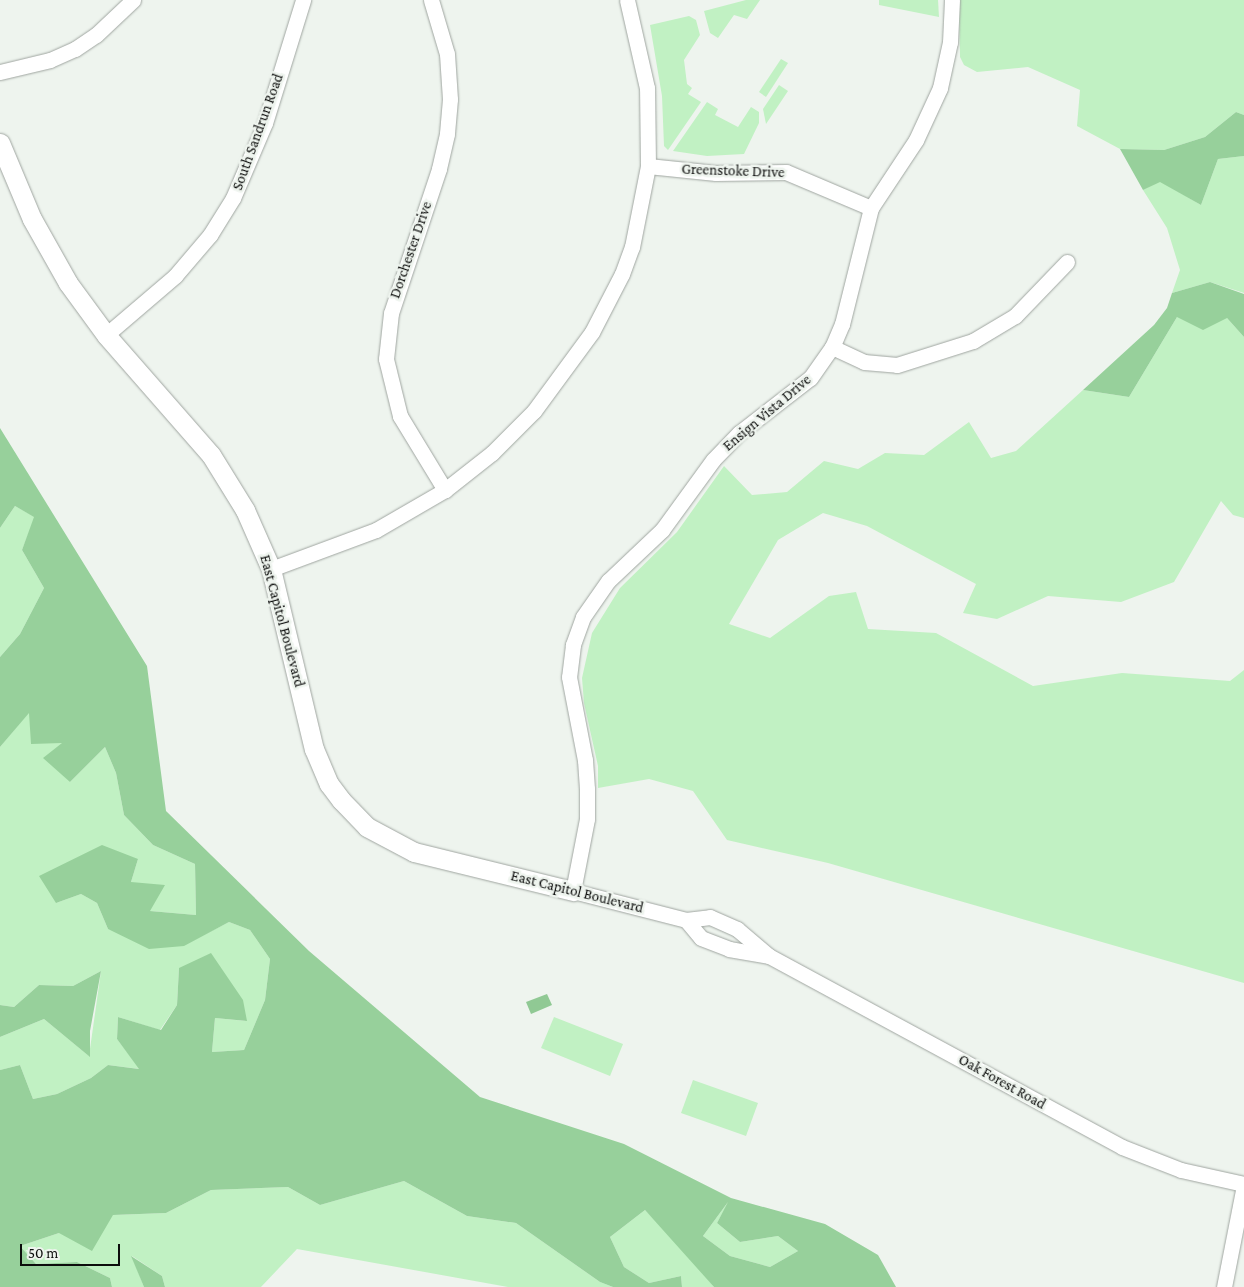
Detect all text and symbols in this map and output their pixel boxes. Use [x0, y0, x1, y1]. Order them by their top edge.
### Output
street label: South Sandrun Road [229, 71, 287, 193]
street label: Greenstoke Drive [681, 160, 785, 182]
street label: Dorchester Drive [386, 199, 436, 301]
street label: Ensign Vista Drive [719, 371, 815, 455]
street label: East Capitol Boulevard [256, 553, 308, 689]
street label: East Capitol Boulevard [509, 867, 645, 917]
street label: Oak Forest Road [955, 1051, 1049, 1113]
scale bar [22, 1234, 122, 1266]
text: 50 m [28, 1245, 58, 1261]

